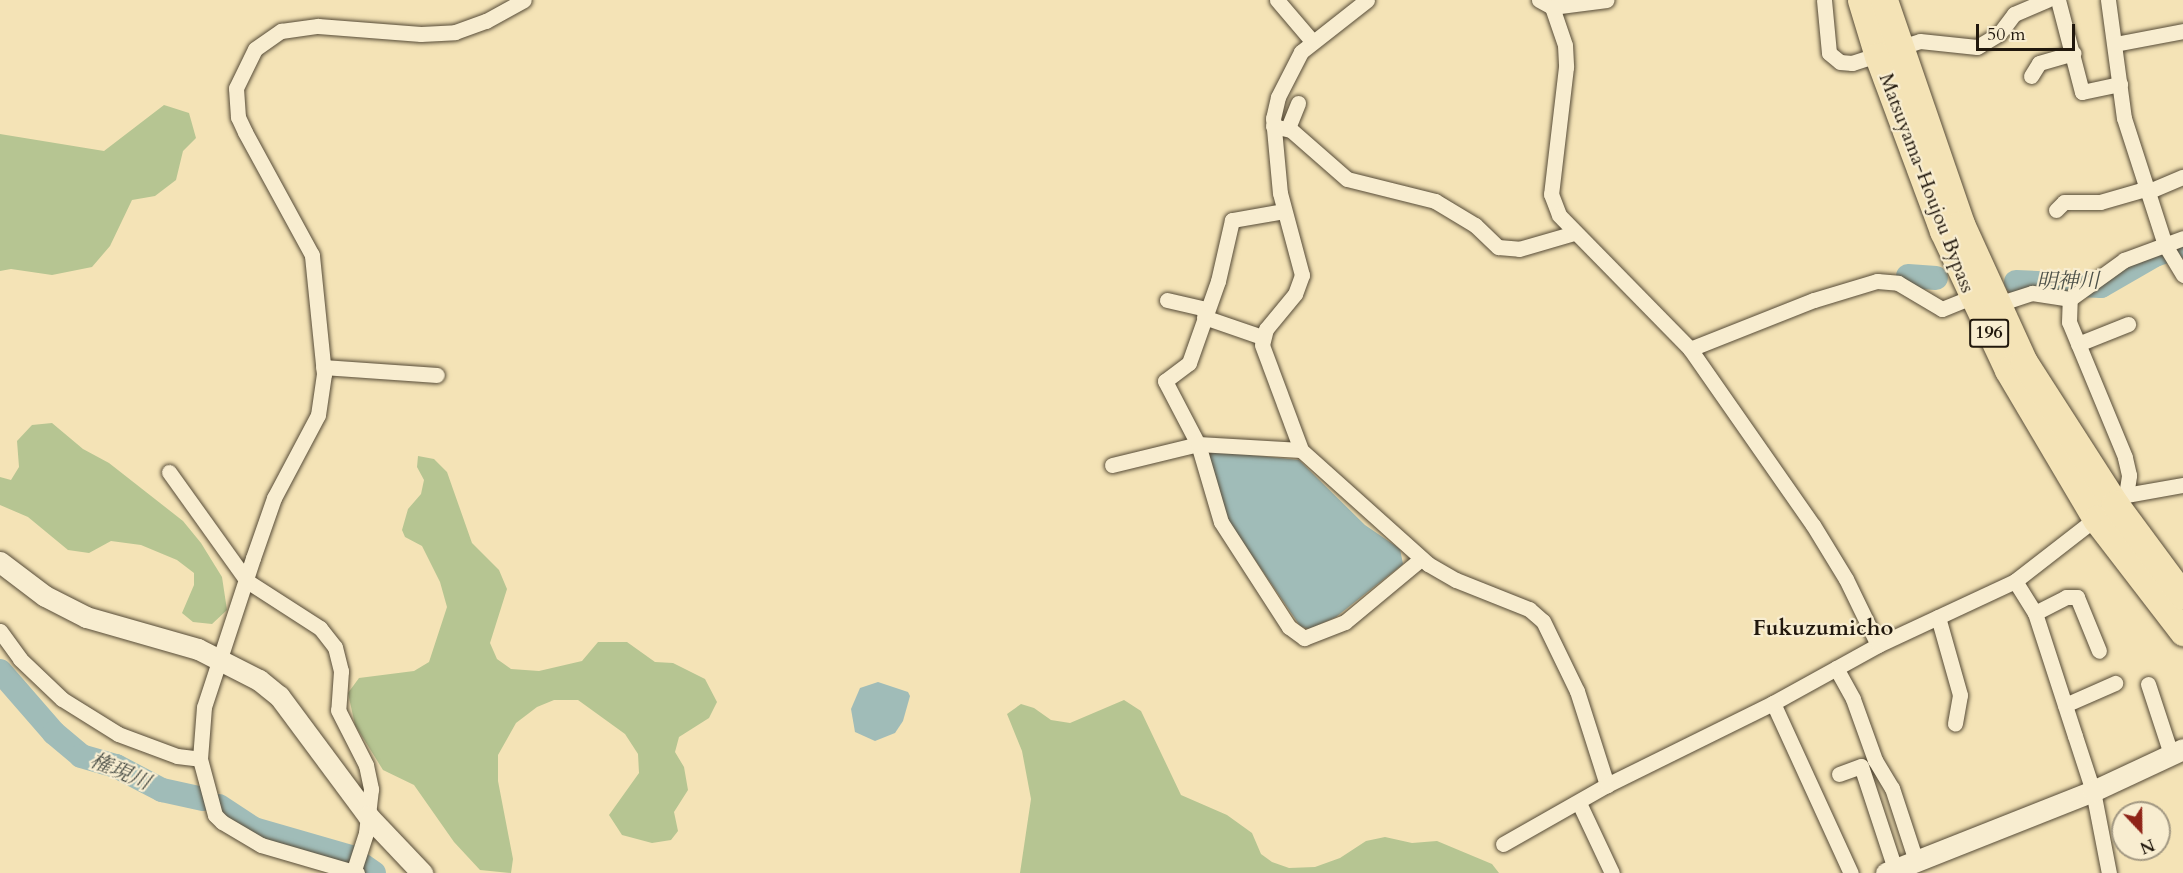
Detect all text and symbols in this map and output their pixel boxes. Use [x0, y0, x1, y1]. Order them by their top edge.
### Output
scale bar [1979, 12, 2078, 50]
text: 50 m [1987, 22, 2026, 47]
street label: Matsuyama-Houjou Bypass [1874, 70, 1980, 296]
water label: 明神川 [2036, 269, 2100, 295]
road number: 196 [1968, 318, 2010, 348]
district label: Fukuzumicho [1753, 616, 1893, 642]
water label: 権現川 [86, 748, 154, 796]
north arrow [2111, 801, 2171, 861]
text: N [2136, 833, 2158, 859]

